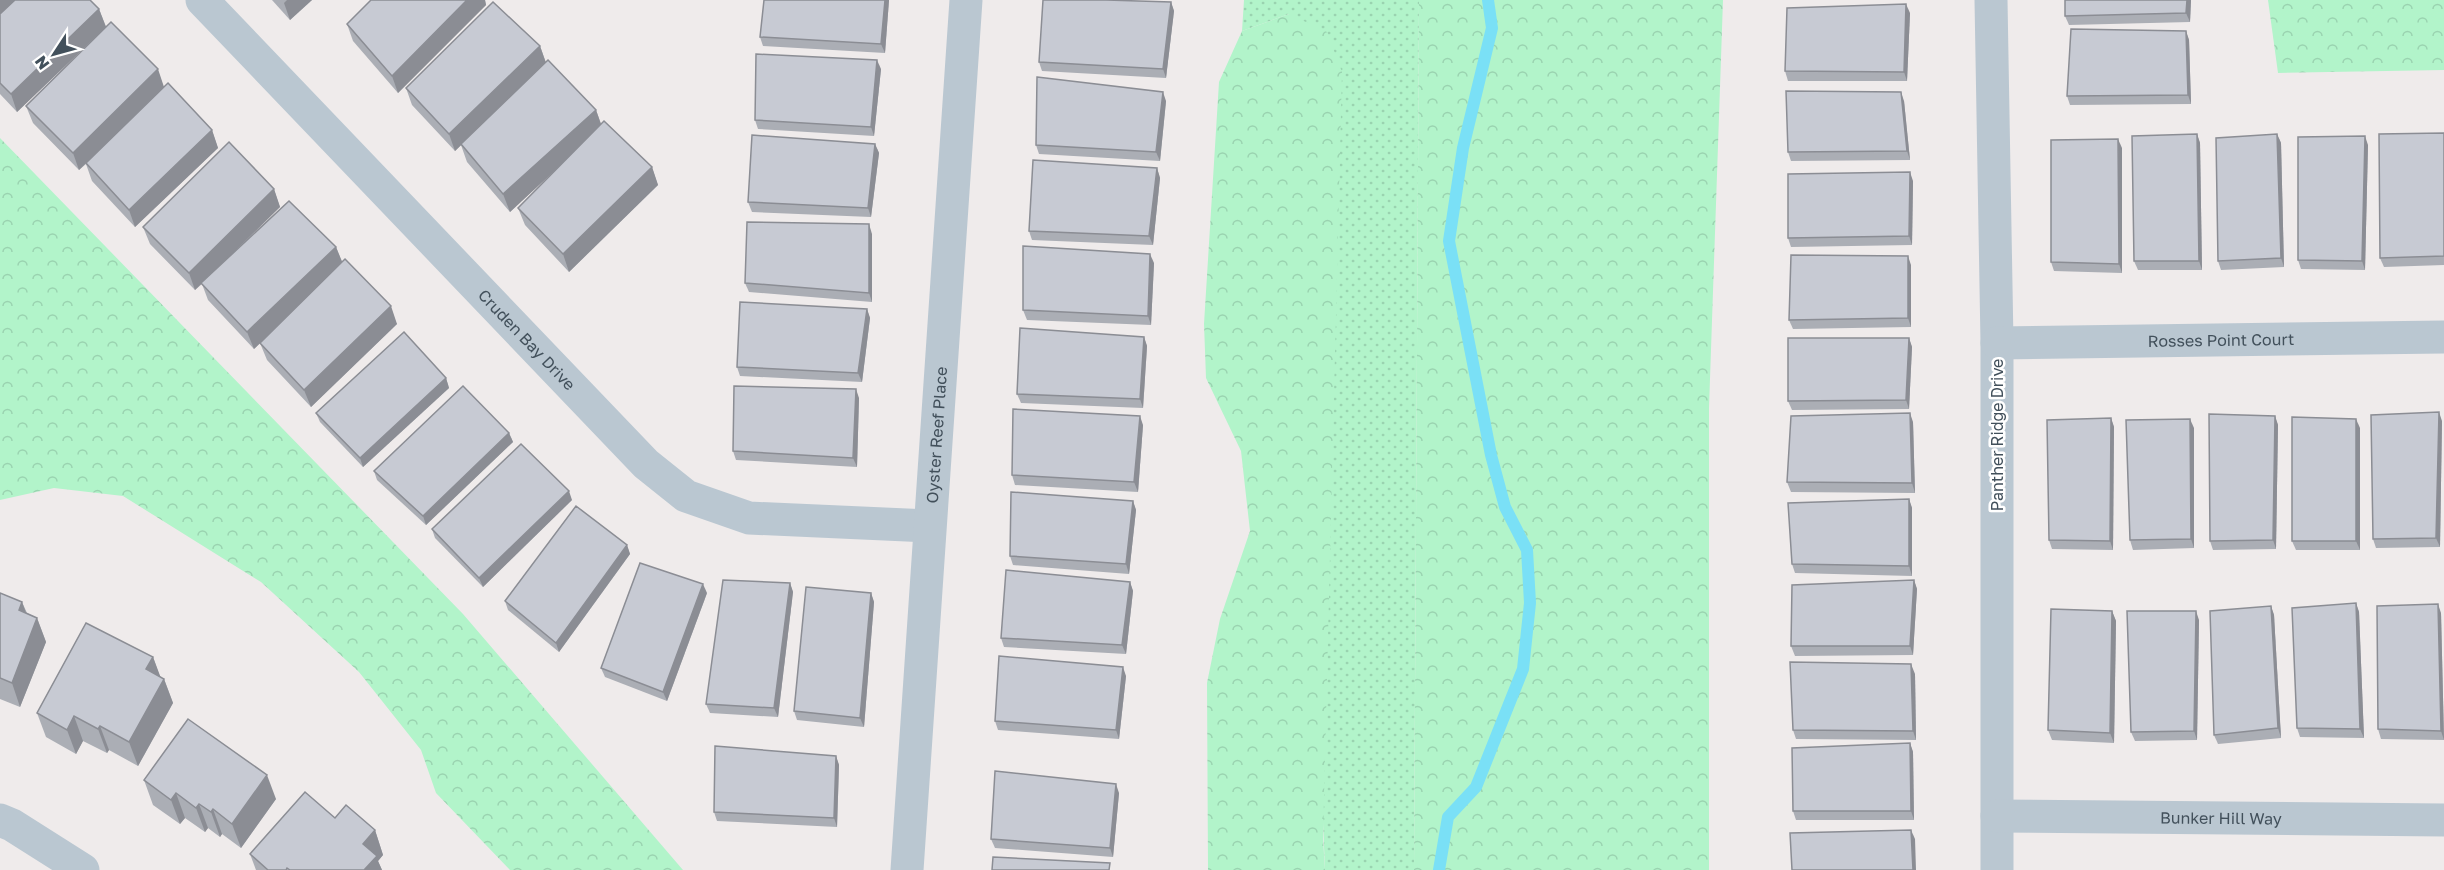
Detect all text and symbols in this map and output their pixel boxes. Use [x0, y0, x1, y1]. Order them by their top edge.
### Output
north arrow [24, 24, 84, 84]
text: N [30, 52, 54, 74]
street label: Cruden Bay Drive [474, 285, 580, 394]
street label: Rosses Point Court [2148, 329, 2294, 351]
street label: Panther Ridge Drive [1987, 359, 2007, 511]
street label: Oyster Reef Place [922, 366, 951, 504]
street label: Bunker Hill Way [2160, 807, 2282, 829]

